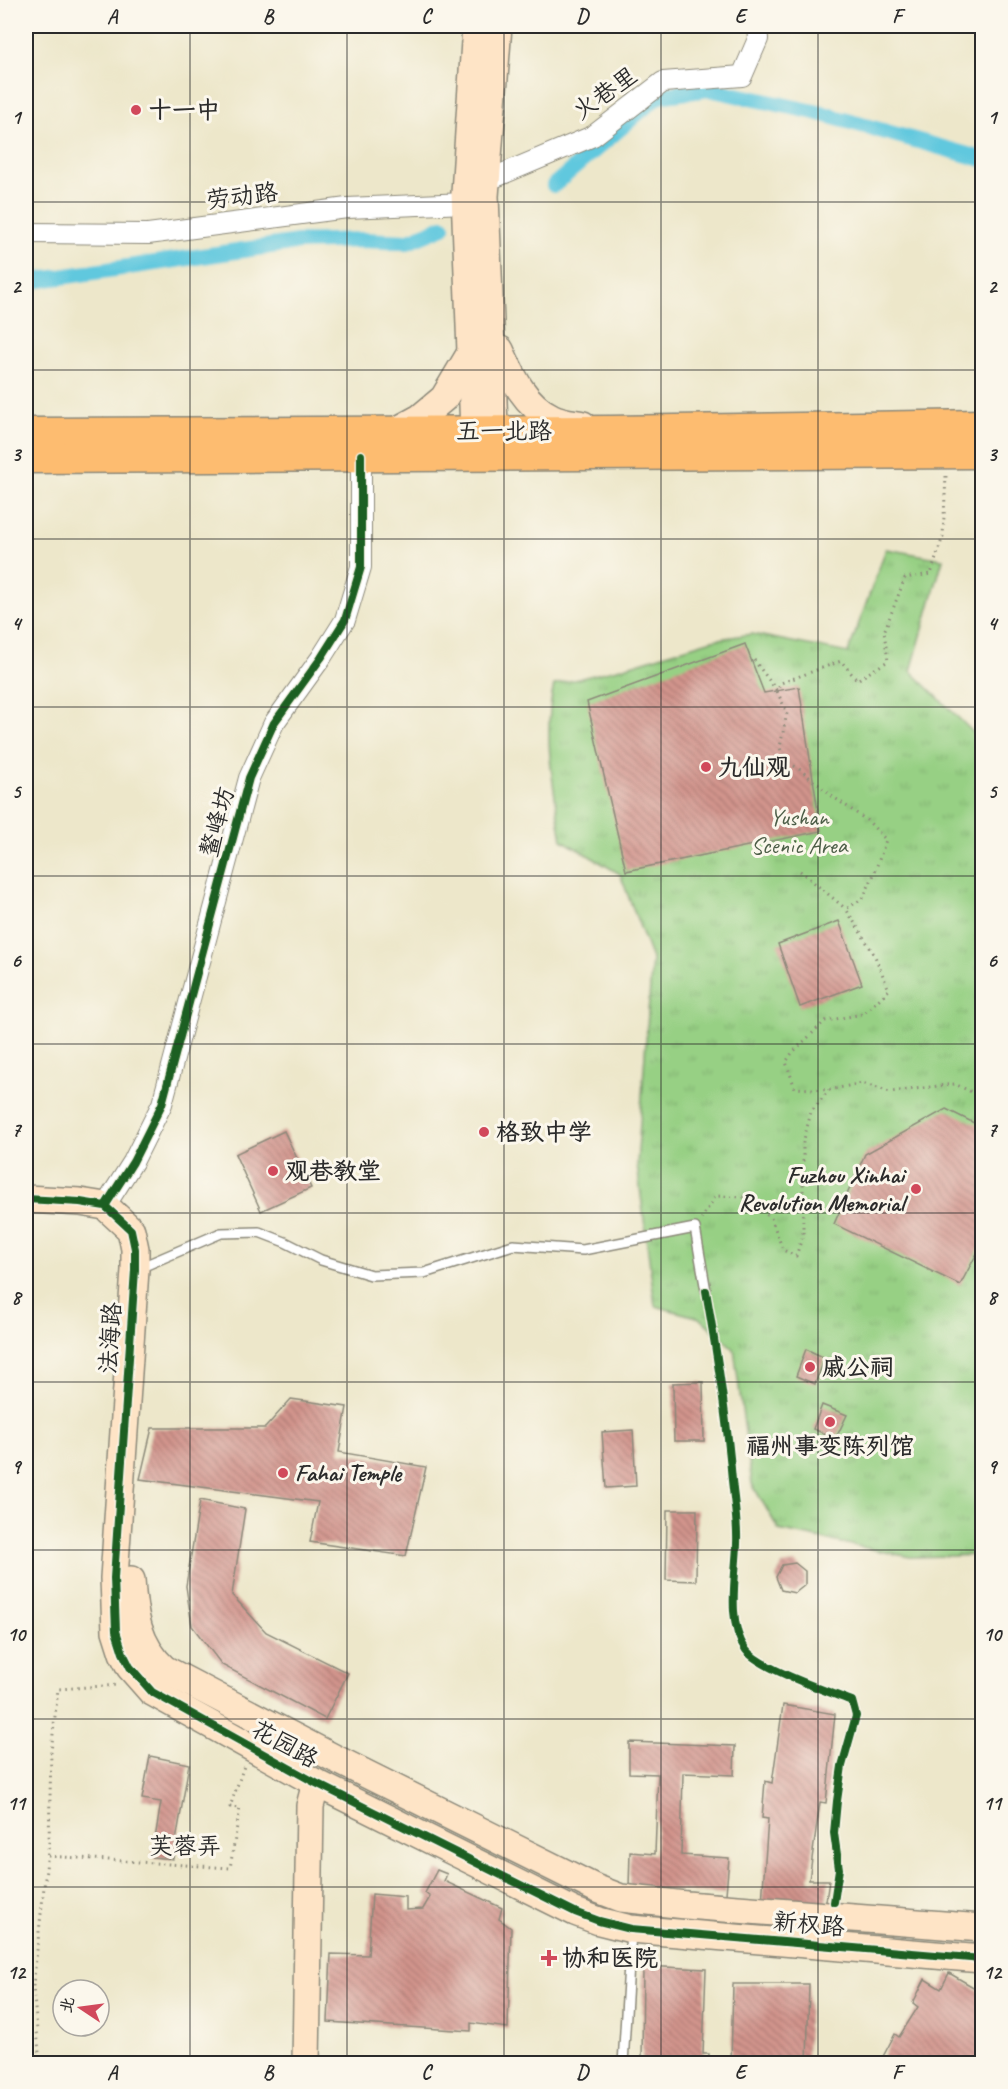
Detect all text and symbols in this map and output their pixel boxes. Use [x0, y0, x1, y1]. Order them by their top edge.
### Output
text: A [107, 4, 119, 29]
text: B [263, 4, 275, 29]
text: C [421, 4, 433, 29]
text: D [576, 4, 590, 29]
text: E [735, 4, 749, 29]
text: F [892, 4, 906, 29]
street label: 火巷里 [567, 60, 643, 126]
place label: 十一中 [148, 95, 220, 125]
marker: 十一中 [129, 103, 143, 117]
text: 1 [12, 105, 23, 130]
text: 1 [988, 105, 999, 130]
street label: 劳动路 [204, 177, 280, 215]
text: 2 [12, 274, 23, 299]
text: 2 [988, 274, 999, 299]
street label: 五一北路 [456, 416, 552, 446]
text: 3 [12, 442, 23, 467]
text: 3 [988, 442, 999, 467]
text: 4 [12, 611, 24, 636]
text: 4 [988, 611, 1000, 636]
place label: 九仙观 [718, 752, 790, 782]
marker: 九仙观 [699, 760, 713, 774]
text: 5 [12, 779, 23, 804]
text: 5 [988, 779, 999, 804]
street label: 鳌峰坊 [193, 783, 241, 861]
park label: Yushan Scenic Area [751, 802, 849, 860]
text: 6 [11, 948, 22, 973]
text: 6 [987, 948, 998, 973]
text: 7 [12, 1117, 23, 1142]
place label: 格致中学 [496, 1117, 592, 1147]
text: 7 [988, 1117, 999, 1142]
marker: 格致中学 [477, 1125, 491, 1139]
place label: 观巷教堂 [285, 1156, 381, 1186]
place label: Fuzhou Xinhai Revolution Memorial [739, 1160, 909, 1218]
marker: 观巷教堂 [266, 1164, 280, 1178]
marker: Fuzhou Xinhai Revolution Memorial [909, 1182, 923, 1196]
text: 8 [12, 1285, 24, 1310]
text: 8 [988, 1285, 1000, 1310]
street label: 法海路 [93, 1301, 127, 1375]
place label: 戚公祠 [822, 1352, 894, 1382]
marker: 戚公祠 [803, 1360, 817, 1374]
marker: 福州事变陈列馆 [823, 1415, 837, 1429]
place label: 福州事变陈列馆 [746, 1431, 914, 1461]
text: 9 [12, 1454, 23, 1479]
text: 9 [988, 1454, 999, 1479]
place label: Fahai Temple [295, 1458, 403, 1488]
marker: Fahai Temple [276, 1466, 290, 1480]
text: 10 [7, 1622, 27, 1647]
text: 10 [983, 1622, 1003, 1647]
street label: 花园路 [246, 1713, 324, 1775]
text: 11 [7, 1791, 27, 1816]
text: 11 [983, 1791, 1003, 1816]
street label: 芙蓉弄 [149, 1831, 221, 1861]
street label: 新权路 [772, 1906, 846, 1942]
place label: 协和医院 [562, 1943, 658, 1973]
marker: 协和医院 [540, 1949, 558, 1967]
text: 12 [7, 1960, 27, 1985]
text: 12 [983, 1960, 1003, 1985]
north arrow [51, 1978, 111, 2038]
text: 北 [56, 1995, 79, 2015]
text: A [107, 2060, 119, 2085]
text: B [263, 2060, 275, 2085]
text: C [421, 2060, 433, 2085]
text: D [576, 2060, 590, 2085]
text: E [735, 2060, 749, 2085]
text: F [892, 2060, 906, 2085]

